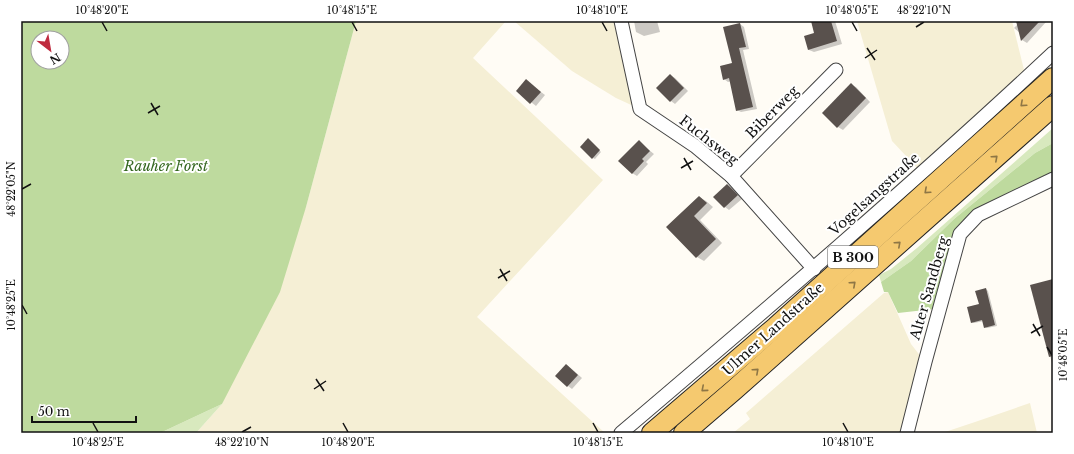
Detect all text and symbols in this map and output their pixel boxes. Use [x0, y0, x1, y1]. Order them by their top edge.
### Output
text: 10°48'20"E [76, 4, 129, 17]
text: 10°48'15"E [327, 4, 377, 17]
text: 10°48'10"E [576, 4, 628, 17]
text: 10°48'05"E [826, 4, 878, 17]
text: 48°22'10"N [897, 4, 951, 17]
north arrow [30, 30, 70, 70]
text: N [47, 50, 63, 68]
street label: Biberweg [742, 81, 803, 142]
one-way arrow [1021, 99, 1028, 106]
street label: Fuchsweg [676, 111, 743, 169]
street label: Vogelsangstraße [824, 149, 923, 240]
one-way arrow [990, 155, 998, 163]
park label: Rauher Forst [123, 157, 209, 175]
text: 48°22'05"N [5, 161, 18, 217]
one-way arrow [924, 186, 932, 193]
street label: Alter Sandberg [905, 233, 953, 343]
one-way arrow [893, 242, 900, 249]
road number: B 300 [828, 246, 878, 268]
text: 10°48'25"E [5, 279, 18, 331]
street label: Ulmer Landstraße [718, 279, 828, 379]
one-way arrow [848, 282, 856, 289]
text: 10°48'05"E [1057, 329, 1070, 381]
one-way arrow [751, 368, 759, 376]
one-way arrow [702, 384, 709, 391]
scale bar [32, 398, 136, 424]
text: 50 m [38, 404, 70, 419]
text: 10°48'25"E [72, 436, 124, 449]
text: 48°22'10"N [215, 436, 269, 449]
text: 10°48'20"E [322, 436, 375, 449]
text: 10°48'15"E [573, 436, 623, 449]
text: 10°48'10"E [822, 436, 874, 449]

